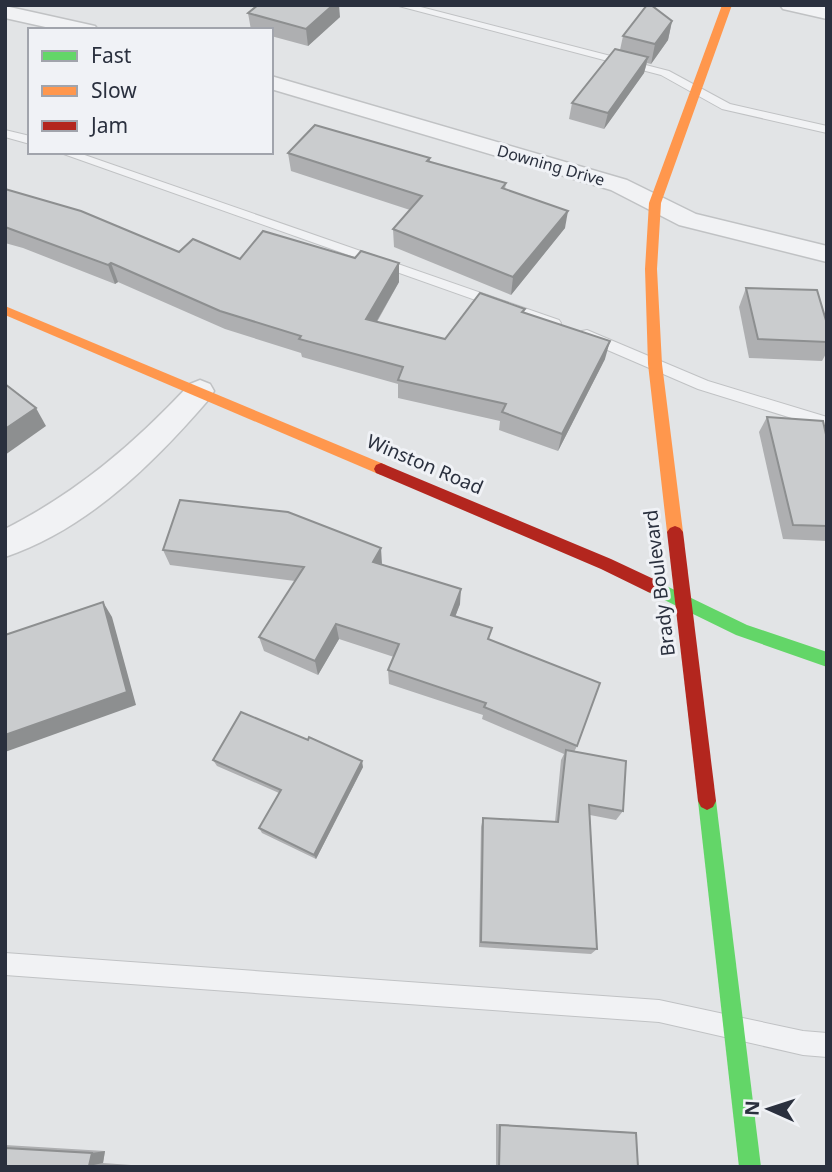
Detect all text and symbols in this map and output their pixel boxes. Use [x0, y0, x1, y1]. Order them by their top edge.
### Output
legend [28, 28, 273, 154]
text: Fast [91, 41, 132, 69]
text: Slow [91, 76, 137, 104]
text: Jam [89, 111, 128, 139]
street label: Downing Drive [495, 139, 607, 191]
street label: Winston Road [363, 428, 487, 500]
street label: Brady Boulevard [637, 508, 681, 658]
north arrow [734, 1074, 804, 1144]
text: N [739, 1100, 765, 1117]

